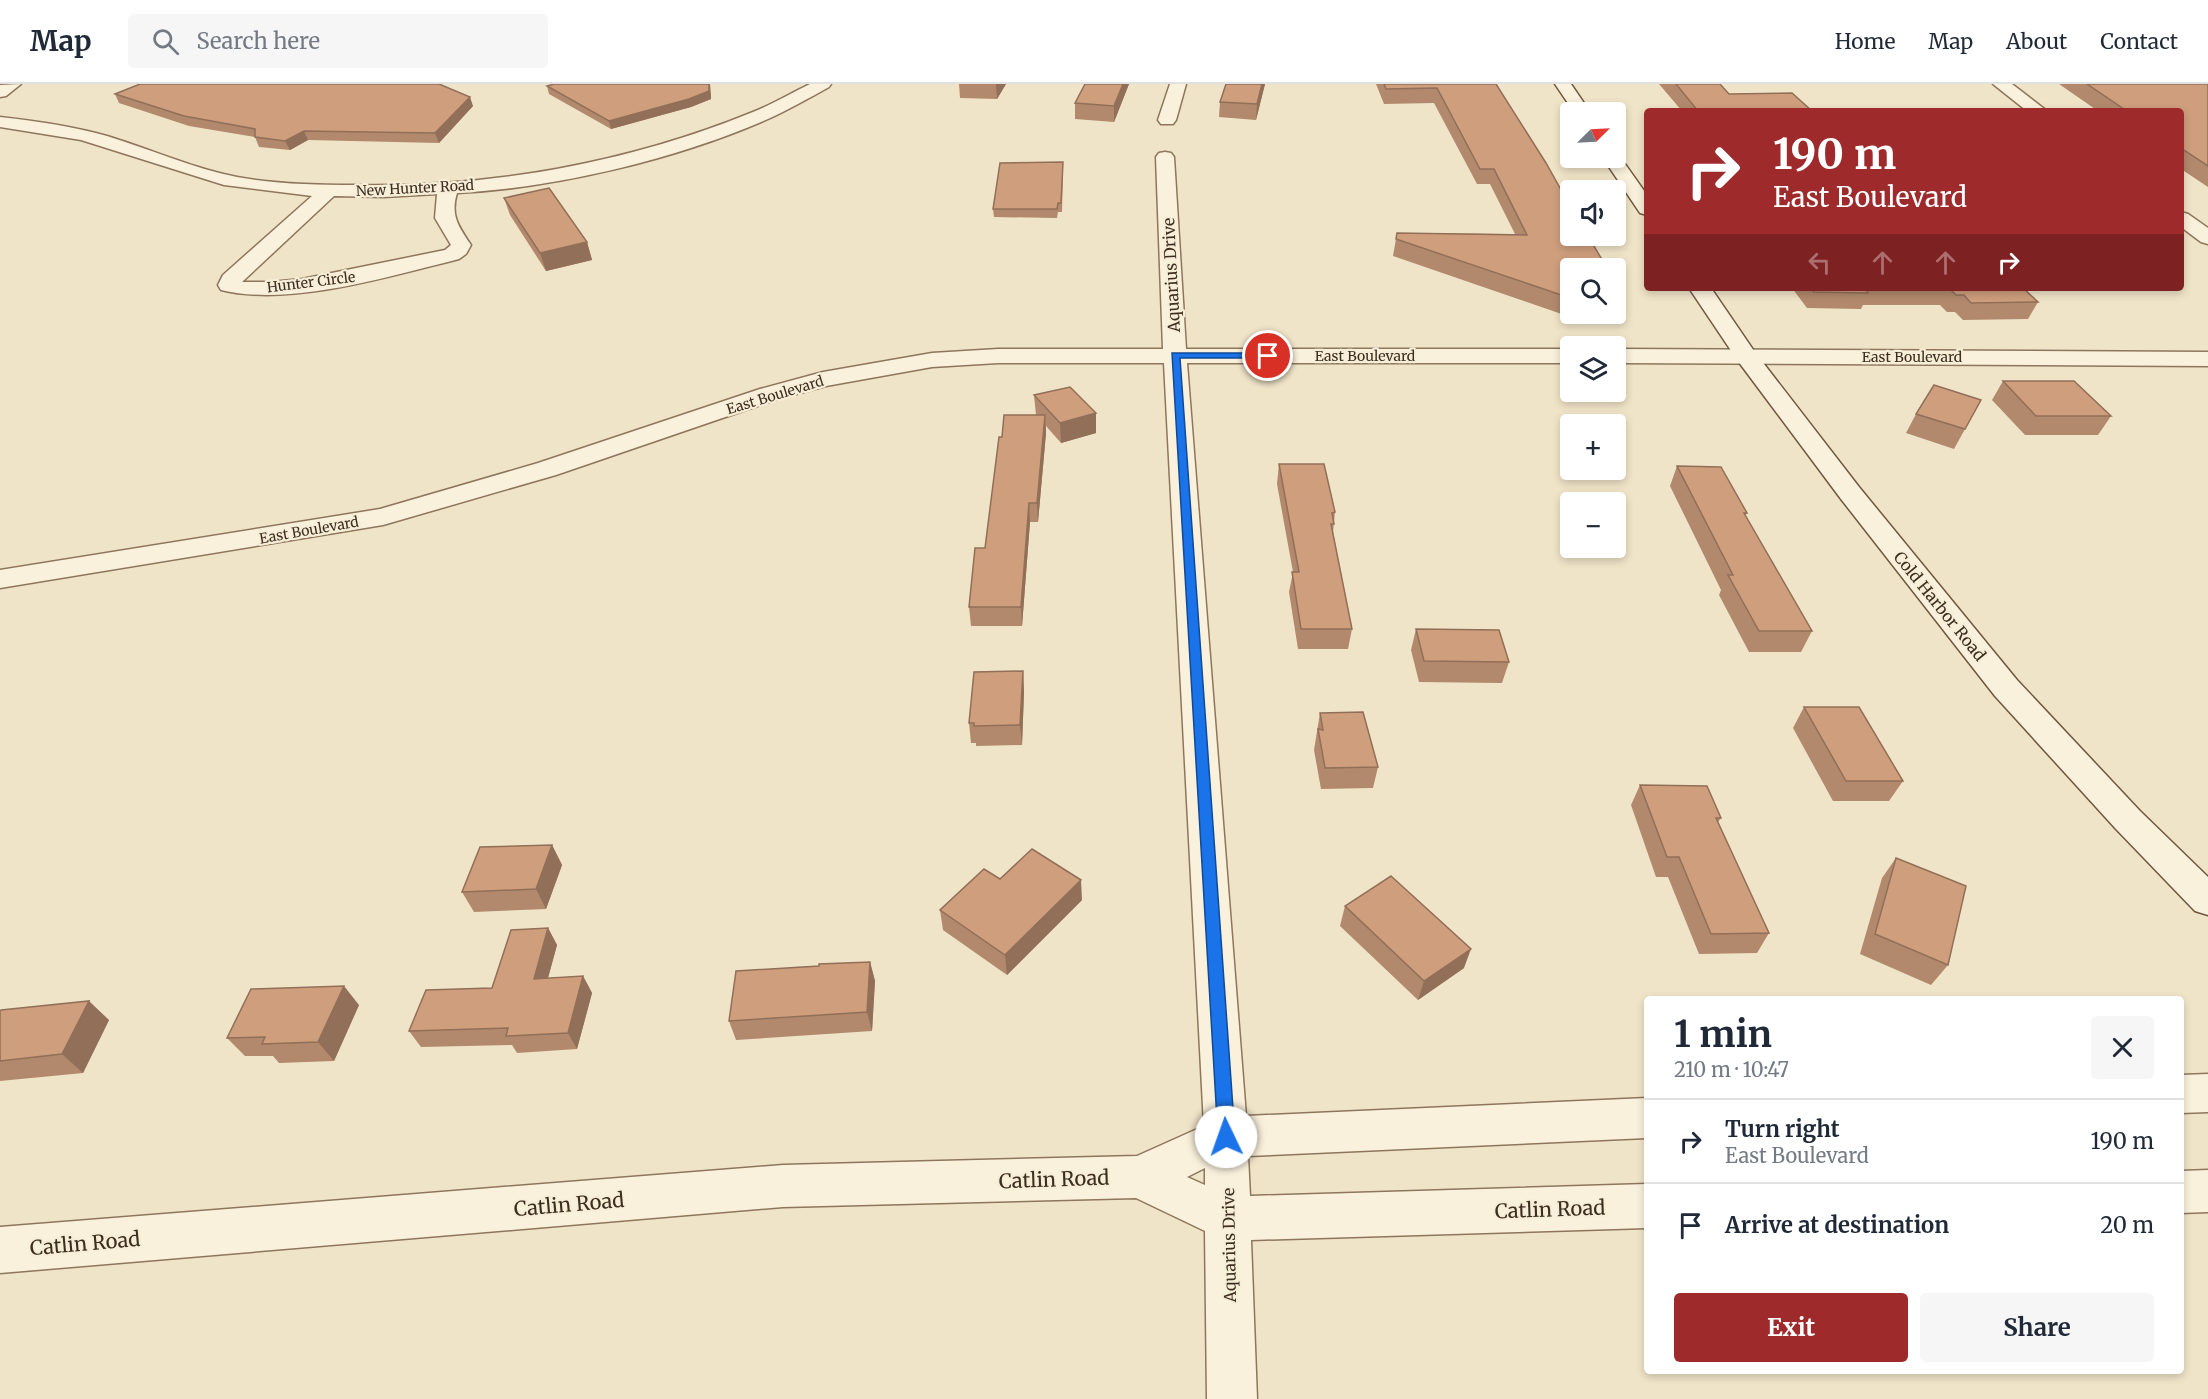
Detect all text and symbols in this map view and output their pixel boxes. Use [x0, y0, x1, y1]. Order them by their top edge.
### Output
search box [128, 14, 548, 68]
text: Map [30, 23, 92, 59]
icon: search [149, 25, 182, 58]
text: Search here [197, 27, 320, 55]
text: Home [1835, 28, 1895, 55]
text: Map [1928, 28, 1973, 55]
text: About [2006, 28, 2067, 55]
text: Contact [2100, 28, 2178, 55]
north arrow [1560, 102, 1626, 168]
map controls [1560, 102, 1626, 558]
text: 190 m [1773, 128, 1896, 180]
icon: right [1674, 132, 1752, 210]
street label: New Hunter Road [356, 176, 475, 200]
button: sound [1560, 180, 1626, 246]
text: East Boulevard [1773, 180, 1967, 214]
street label: Aquarius Drive [1158, 217, 1184, 334]
icon: left [1803, 246, 1836, 279]
icon: ahead [1866, 246, 1899, 279]
icon: ahead [1929, 246, 1962, 279]
icon: right [1992, 246, 2025, 279]
button: search [1560, 258, 1626, 324]
street label: Hunter Circle [266, 268, 356, 296]
pin [1242, 330, 1293, 381]
button: layers [1560, 336, 1626, 402]
icon: arrive [1251, 339, 1284, 372]
street label: East Boulevard [1315, 347, 1416, 365]
street label: East Boulevard [1862, 348, 1963, 366]
street label: East Boulevard [724, 372, 826, 418]
button: + [1560, 414, 1626, 480]
button: − [1560, 492, 1626, 558]
street label: East Boulevard [258, 512, 361, 548]
street label: Cold Harbor Road [1890, 547, 1991, 665]
text: 1 min [1674, 1012, 1772, 1057]
button: close [2091, 1016, 2154, 1079]
text: 210 m · 10:47 [1674, 1057, 1789, 1082]
position arrow [1194, 1105, 1258, 1169]
text: Turn right [1725, 1115, 1839, 1143]
icon: right [1674, 1125, 1707, 1158]
text: 190 m [2091, 1127, 2154, 1155]
text: East Boulevard [1725, 1143, 1869, 1168]
street label: Catlin Road [998, 1165, 1110, 1193]
street label: Catlin Road [513, 1187, 625, 1221]
street label: Aquarius Drive [1218, 1188, 1240, 1303]
street label: Catlin Road [1494, 1195, 1606, 1223]
icon: arrive [1674, 1209, 1707, 1242]
text: Arrive at destination [1725, 1211, 1949, 1239]
text: 20 m [2100, 1211, 2154, 1239]
street label: Catlin Road [29, 1226, 141, 1260]
button: Exit [1674, 1293, 1908, 1362]
button: Share [1920, 1293, 2154, 1362]

